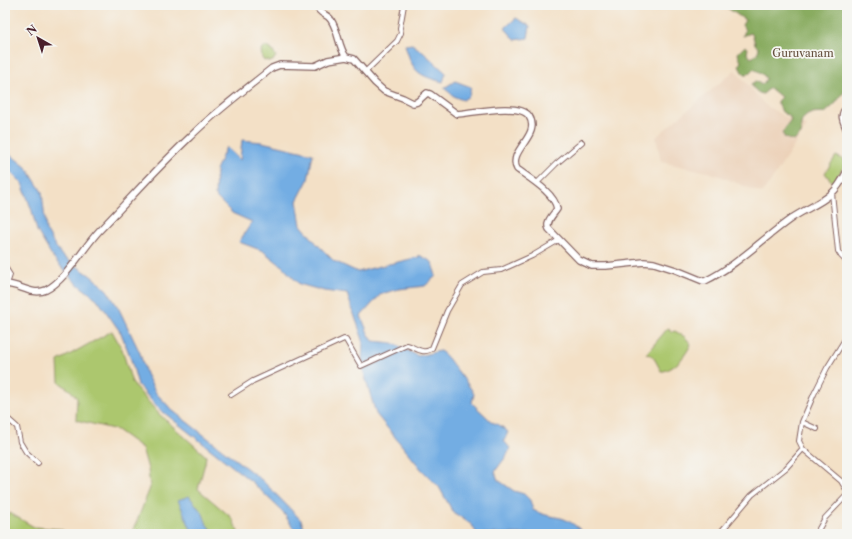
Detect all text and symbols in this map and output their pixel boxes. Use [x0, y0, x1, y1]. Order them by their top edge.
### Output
north arrow [18, 18, 58, 58]
text: N [24, 22, 40, 39]
park label: Guruvanam [772, 46, 834, 60]

